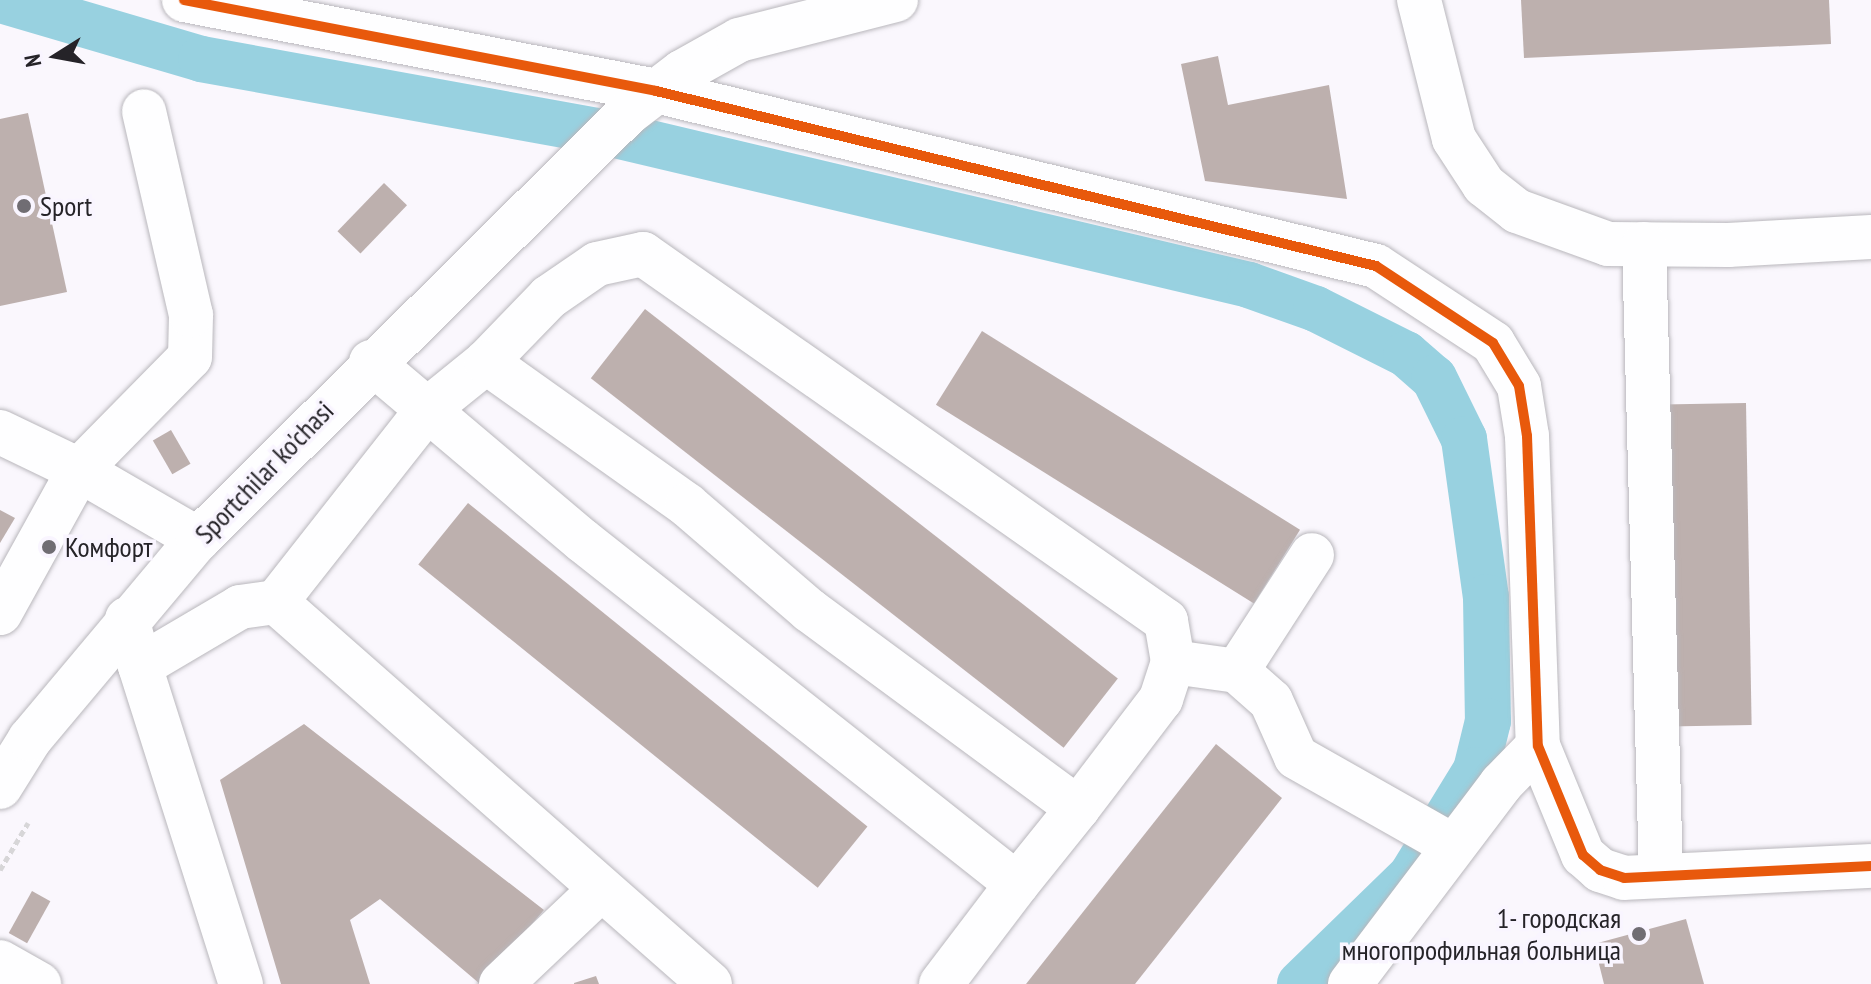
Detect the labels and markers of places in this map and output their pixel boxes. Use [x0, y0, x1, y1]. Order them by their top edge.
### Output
place label: Sport [40, 189, 92, 223]
marker: Sport [15, 197, 33, 215]
place label: Комфорт [65, 530, 152, 564]
marker: Комфорт [40, 538, 58, 556]
place label: 1- городская многопрофильная больница [1342, 901, 1621, 967]
marker: 1- городская многопрофильная больница [1628, 923, 1650, 945]

